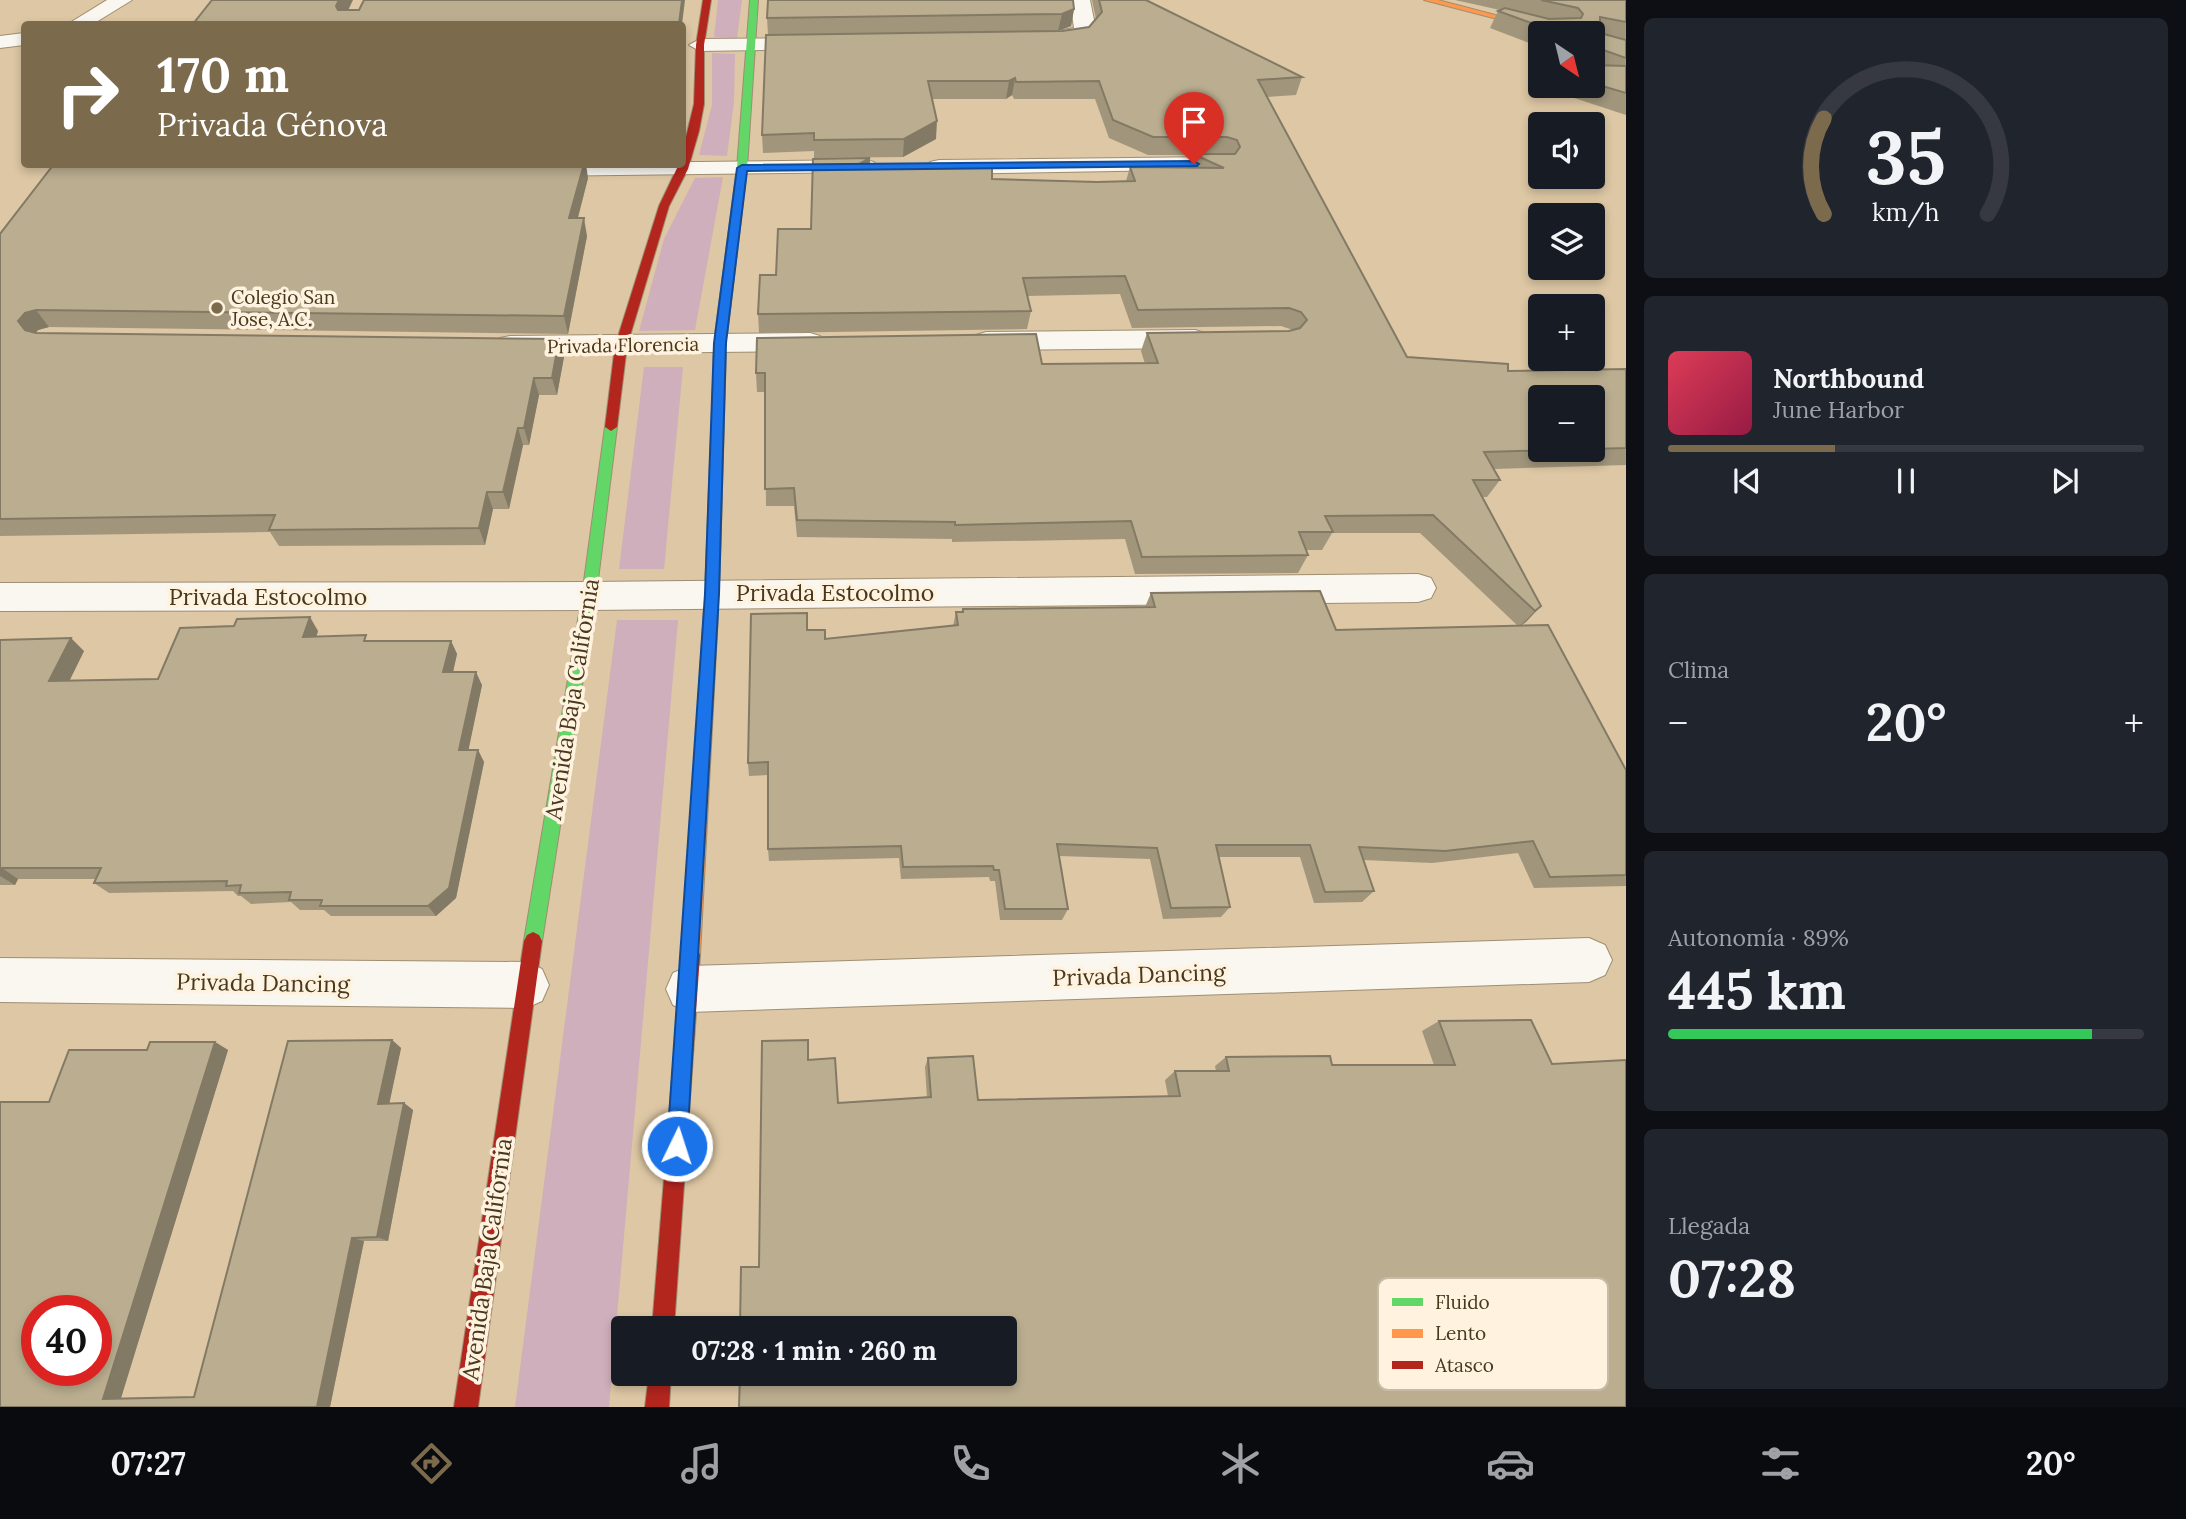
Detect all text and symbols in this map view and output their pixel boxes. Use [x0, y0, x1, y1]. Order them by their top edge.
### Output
north arrow [1528, 21, 1605, 98]
map controls [1528, 21, 1605, 462]
text: 170 m [157, 43, 289, 105]
icon: right [42, 49, 133, 140]
pin [1164, 92, 1224, 164]
icon: arrive [1175, 103, 1213, 141]
text: Privada Génova [157, 104, 388, 145]
text: 35 [1866, 111, 1946, 204]
button: sound [1528, 112, 1605, 189]
text: km/h [1872, 196, 1940, 228]
button: layers [1528, 203, 1605, 280]
place label: Colegio San Jose, A.C. [230, 285, 335, 331]
button: + [1528, 294, 1605, 371]
marker: Colegio San Jose, A.C. [209, 300, 225, 316]
street label: Privada Florencia [547, 332, 700, 358]
text: Northbound [1773, 362, 1924, 395]
button: − [1528, 385, 1605, 462]
text: June Harbor [1773, 395, 1904, 424]
icon: previous [1728, 462, 1766, 500]
icon: pause [1887, 462, 1925, 500]
icon: next [2046, 462, 2084, 500]
street label: Avenida Baja California [538, 576, 605, 823]
street label: Privada Estocolmo [736, 578, 934, 607]
street label: Privada Estocolmo [169, 582, 367, 611]
text: Clima [1668, 655, 1729, 684]
text: 20° [1866, 689, 1946, 755]
text: − [1668, 699, 1688, 747]
text: + [2124, 699, 2144, 747]
text: Autonomía · 89% [1668, 923, 1849, 952]
street label: Privada Dancing [1052, 957, 1227, 992]
text: 445 km [1668, 957, 1846, 1023]
street label: Privada Dancing [176, 966, 351, 999]
position arrow [640, 1109, 714, 1183]
street label: Avenida Baja California [455, 1136, 518, 1383]
text: Llegada [1668, 1211, 1750, 1240]
text: 07:28 [1668, 1245, 1796, 1311]
legend [1378, 1278, 1608, 1390]
text: Fluido [1435, 1290, 1490, 1314]
speed limit sign: 40 [21, 1295, 112, 1386]
text: Lento [1435, 1321, 1486, 1345]
text: 07:28 · 1 min · 260 m [691, 1334, 937, 1367]
text: Atasco [1434, 1353, 1494, 1377]
icon: directions [407, 1439, 456, 1488]
icon: music [677, 1439, 726, 1488]
icon: phone [946, 1439, 995, 1488]
icon: climate [1216, 1439, 1265, 1488]
icon: car [1486, 1439, 1535, 1488]
icon: filters [1756, 1439, 1805, 1488]
text: 07:27 [110, 1443, 186, 1484]
text: 20° [2026, 1443, 2076, 1484]

